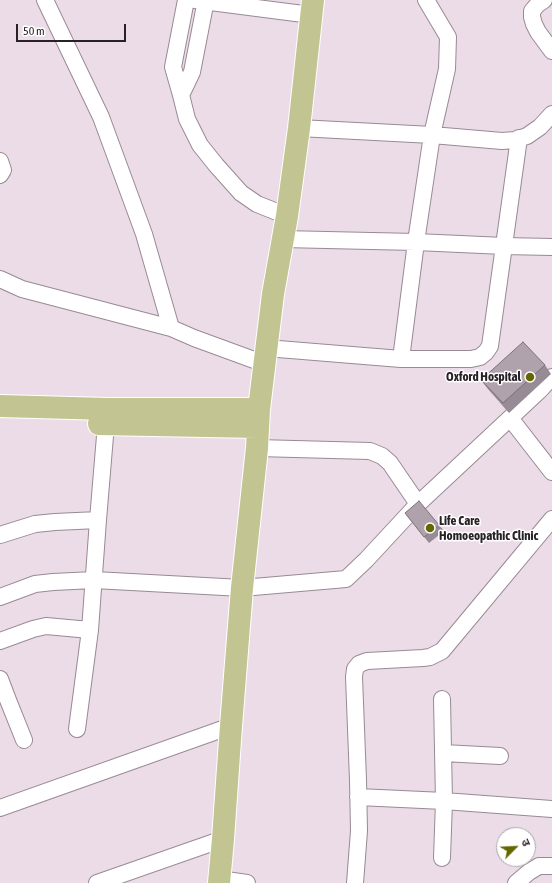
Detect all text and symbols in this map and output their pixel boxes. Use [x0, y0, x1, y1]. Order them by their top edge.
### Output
scale bar [18, 16, 128, 42]
text: 50 m [23, 24, 45, 38]
place label: Oxford Hospital [446, 369, 521, 385]
marker: Oxford Hospital [524, 371, 536, 383]
place label: Life Care Homoeopathic Clinic [439, 513, 538, 544]
marker: Life Care Homoeopathic Clinic [424, 522, 436, 534]
north arrow [496, 827, 536, 867]
text: उ [519, 837, 533, 848]

